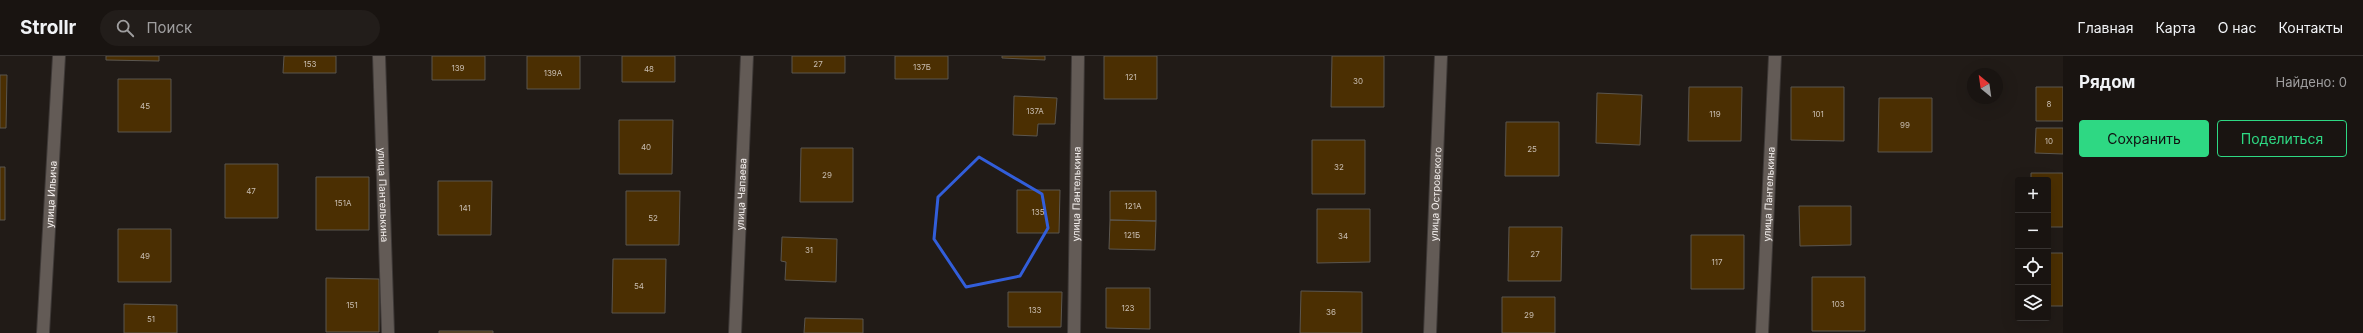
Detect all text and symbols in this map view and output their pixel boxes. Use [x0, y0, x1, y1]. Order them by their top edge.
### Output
search box [100, 10, 380, 46]
text: Strollr [20, 16, 76, 39]
icon: search [114, 17, 136, 39]
text: Поиск [146, 18, 192, 37]
text: Главная [2078, 19, 2133, 36]
text: Карта [2155, 19, 2196, 36]
text: О нас [2218, 19, 2256, 36]
text: Контакты [2278, 19, 2343, 36]
house number: 153 [303, 59, 317, 69]
house number: 27 [813, 59, 823, 69]
house number: 137Б [913, 62, 931, 72]
house number: 139 [451, 63, 465, 73]
house number: 48 [644, 64, 654, 74]
house number: 139А [544, 68, 563, 78]
north arrow [1967, 68, 2003, 104]
house number: 121 [1125, 72, 1137, 82]
text: Рядом [2079, 72, 2135, 92]
text: Найдено: 0 [2276, 74, 2347, 90]
house number: 30 [1353, 76, 1363, 86]
house number: 8 [2047, 99, 2052, 109]
house number: 45 [140, 101, 150, 111]
house number: 137А [1026, 106, 1044, 116]
house number: 119 [1709, 109, 1721, 119]
house number: 101 [1812, 109, 1824, 119]
house number: 99 [1900, 120, 1910, 130]
button: Сохранить [2079, 120, 2209, 157]
button: Поделиться [2217, 120, 2347, 157]
house number: 10 [2045, 136, 2053, 146]
house number: 40 [641, 142, 651, 152]
house number: 25 [1527, 144, 1537, 154]
street label: улица Пантелькина [1760, 146, 1777, 242]
street label: улица Пантелькина [376, 147, 391, 243]
street label: улица Пантелькина [1069, 147, 1083, 242]
street label: улица Островского [1428, 147, 1443, 242]
street label: улица Чапаева [733, 158, 749, 231]
street label: улица Ильича [43, 160, 59, 228]
house number: 32 [1334, 162, 1344, 172]
house number: 29 [822, 170, 832, 180]
map controls [2015, 177, 2051, 321]
button: + [2015, 177, 2051, 213]
house number: 47 [246, 186, 256, 196]
house number: 151А [335, 198, 352, 208]
house number: 121А [1125, 201, 1142, 211]
house number: 141 [459, 203, 471, 213]
house number: 135 [1031, 207, 1045, 217]
house number: 52 [648, 213, 658, 223]
button: − [2015, 213, 2051, 249]
house number: 121Б [1124, 230, 1140, 240]
house number: 34 [1338, 231, 1348, 241]
house number: 31 [805, 245, 813, 255]
house number: 27 [1530, 249, 1540, 259]
button: locate [2015, 249, 2051, 285]
house number: 49 [140, 251, 150, 261]
house number: 117 [1711, 257, 1723, 267]
house number: 54 [634, 281, 644, 291]
button: layers [2015, 285, 2051, 321]
house number: 103 [1831, 299, 1845, 309]
house number: 151 [346, 300, 358, 310]
house number: 123 [1121, 303, 1135, 313]
house number: 133 [1028, 305, 1042, 315]
house number: 36 [1326, 307, 1336, 317]
house number: 29 [1524, 310, 1534, 320]
house number: 51 [147, 314, 155, 324]

